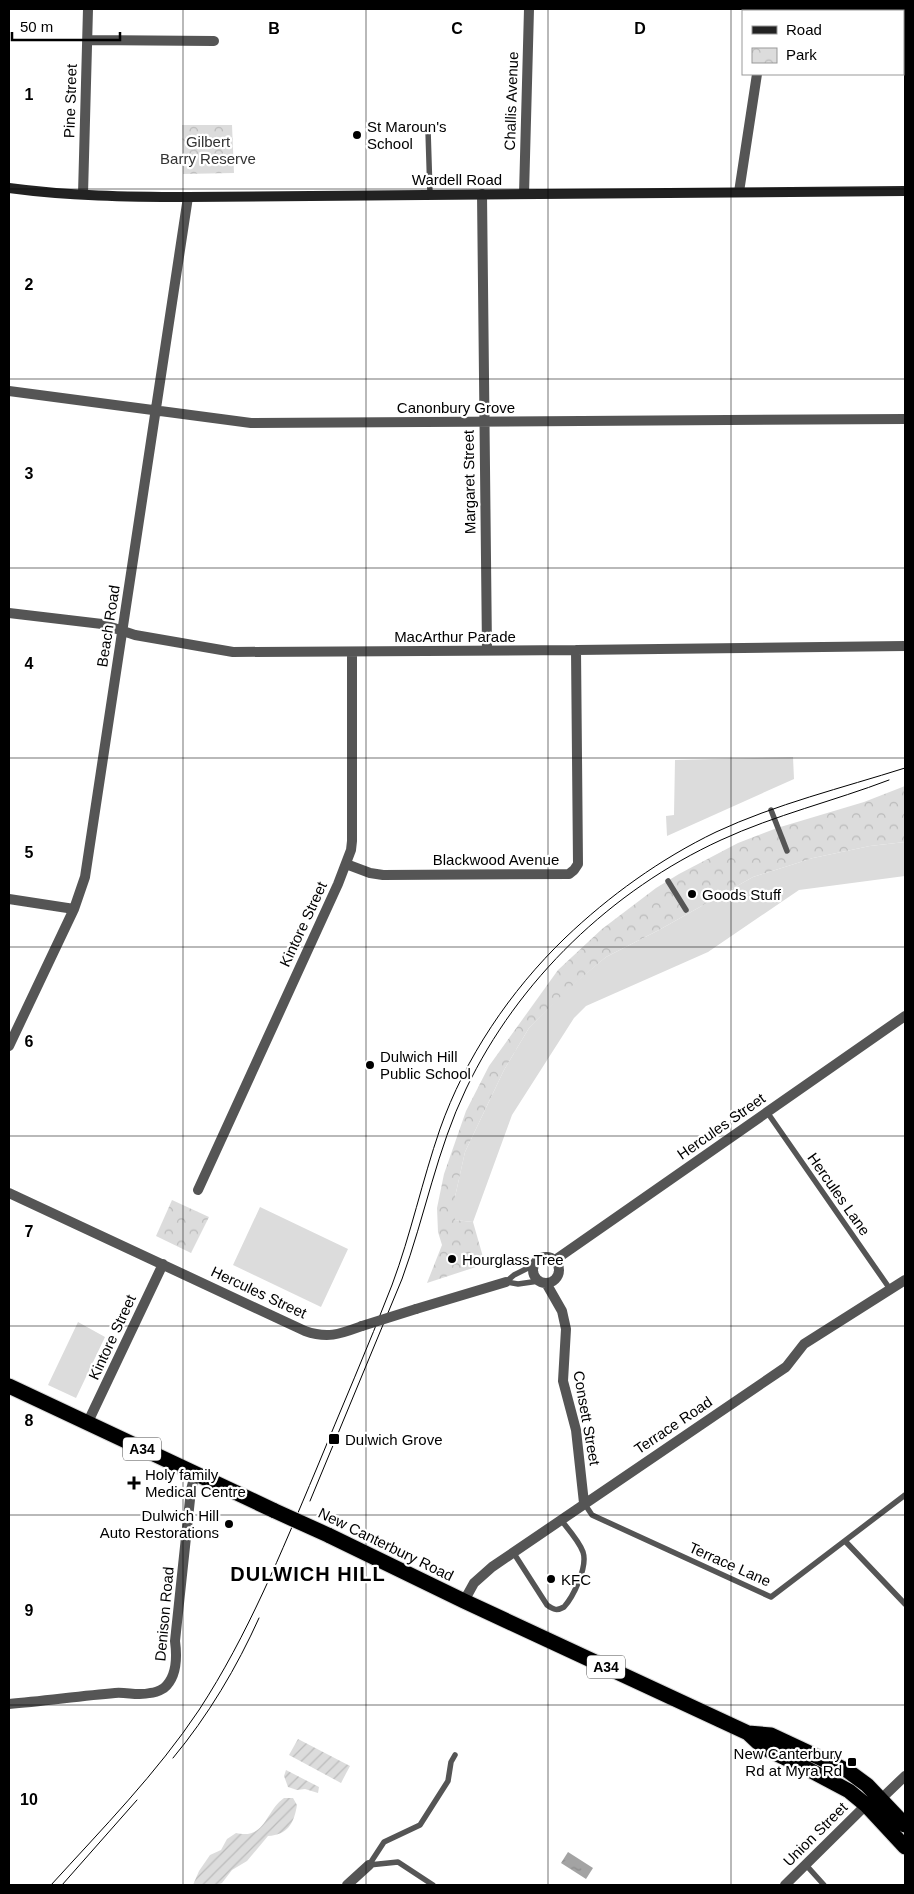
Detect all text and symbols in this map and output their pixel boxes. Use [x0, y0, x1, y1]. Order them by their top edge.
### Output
scale bar [12, 10, 120, 42]
legend [742, 10, 904, 75]
text: 50 m [20, 18, 53, 35]
text: B [268, 20, 280, 37]
text: C [451, 20, 463, 37]
text: D [634, 20, 646, 37]
text: Road [786, 21, 822, 38]
text: Park [786, 46, 817, 63]
street label: Challis Avenue [501, 51, 521, 151]
street label: Pine Street [60, 63, 80, 138]
text: 1 [25, 86, 34, 103]
place label: St Maroun's School [367, 118, 447, 152]
marker: St Maroun's School [351, 129, 363, 141]
park label: Gilbert Barry Reserve [160, 133, 256, 167]
street label: Wardell Road [412, 171, 502, 188]
text: 2 [25, 276, 34, 293]
street label: Canonbury Grove [397, 399, 515, 416]
street label: Margaret Street [460, 429, 478, 534]
text: 3 [25, 465, 34, 482]
street label: Beach Road [93, 584, 123, 668]
street label: MacArthur Parade [394, 628, 516, 645]
text: 4 [25, 655, 34, 672]
text: 5 [25, 844, 34, 861]
street label: Blackwood Avenue [433, 851, 559, 868]
street label: Kintore Street [276, 878, 330, 969]
place label: Goods Stuff [702, 886, 782, 903]
marker: Goods Stuff [686, 888, 698, 900]
text: 6 [25, 1033, 34, 1050]
place label: Dulwich Hill Public School [380, 1048, 471, 1082]
marker: Dulwich Hill Public School [364, 1059, 376, 1071]
street label: Hercules Street [674, 1089, 769, 1163]
street label: Hercules Lane [804, 1150, 874, 1238]
text: 7 [25, 1223, 34, 1240]
place label: Hourglass Tree [462, 1251, 564, 1268]
marker: Hourglass Tree [446, 1253, 458, 1265]
street label: Hercules Street [209, 1262, 310, 1322]
street label: Kintore Street [85, 1291, 139, 1382]
street label: Consett Street [570, 1369, 604, 1468]
street label: Terrace Road [631, 1393, 715, 1457]
text: 8 [25, 1412, 34, 1429]
place label: Dulwich Grove [345, 1431, 443, 1448]
marker: Dulwich Grove [327, 1432, 341, 1446]
road number: A34 [123, 1438, 161, 1460]
place label: Holy family Medical Centre [145, 1466, 246, 1500]
marker: Holy family Medical Centre [127, 1476, 141, 1490]
street label: New Canterbury Road [316, 1504, 456, 1584]
place label: Dulwich Hill Auto Restorations [100, 1507, 219, 1541]
marker: Dulwich Hill Auto Restorations [223, 1518, 235, 1530]
street label: Terrace Lane [687, 1538, 773, 1590]
district label: DULWICH HILL [230, 1563, 386, 1585]
street label: Denison Road [151, 1566, 177, 1662]
place label: KFC [561, 1571, 591, 1588]
marker: KFC [545, 1573, 557, 1585]
text: 9 [25, 1602, 34, 1619]
road number: A34 [587, 1655, 625, 1678]
place label: New Canterbury Rd at Myra Rd [734, 1745, 842, 1779]
marker: New Canterbury Rd at Myra Rd [846, 1756, 858, 1768]
text: 10 [20, 1791, 38, 1808]
street label: Union Street [780, 1798, 851, 1869]

